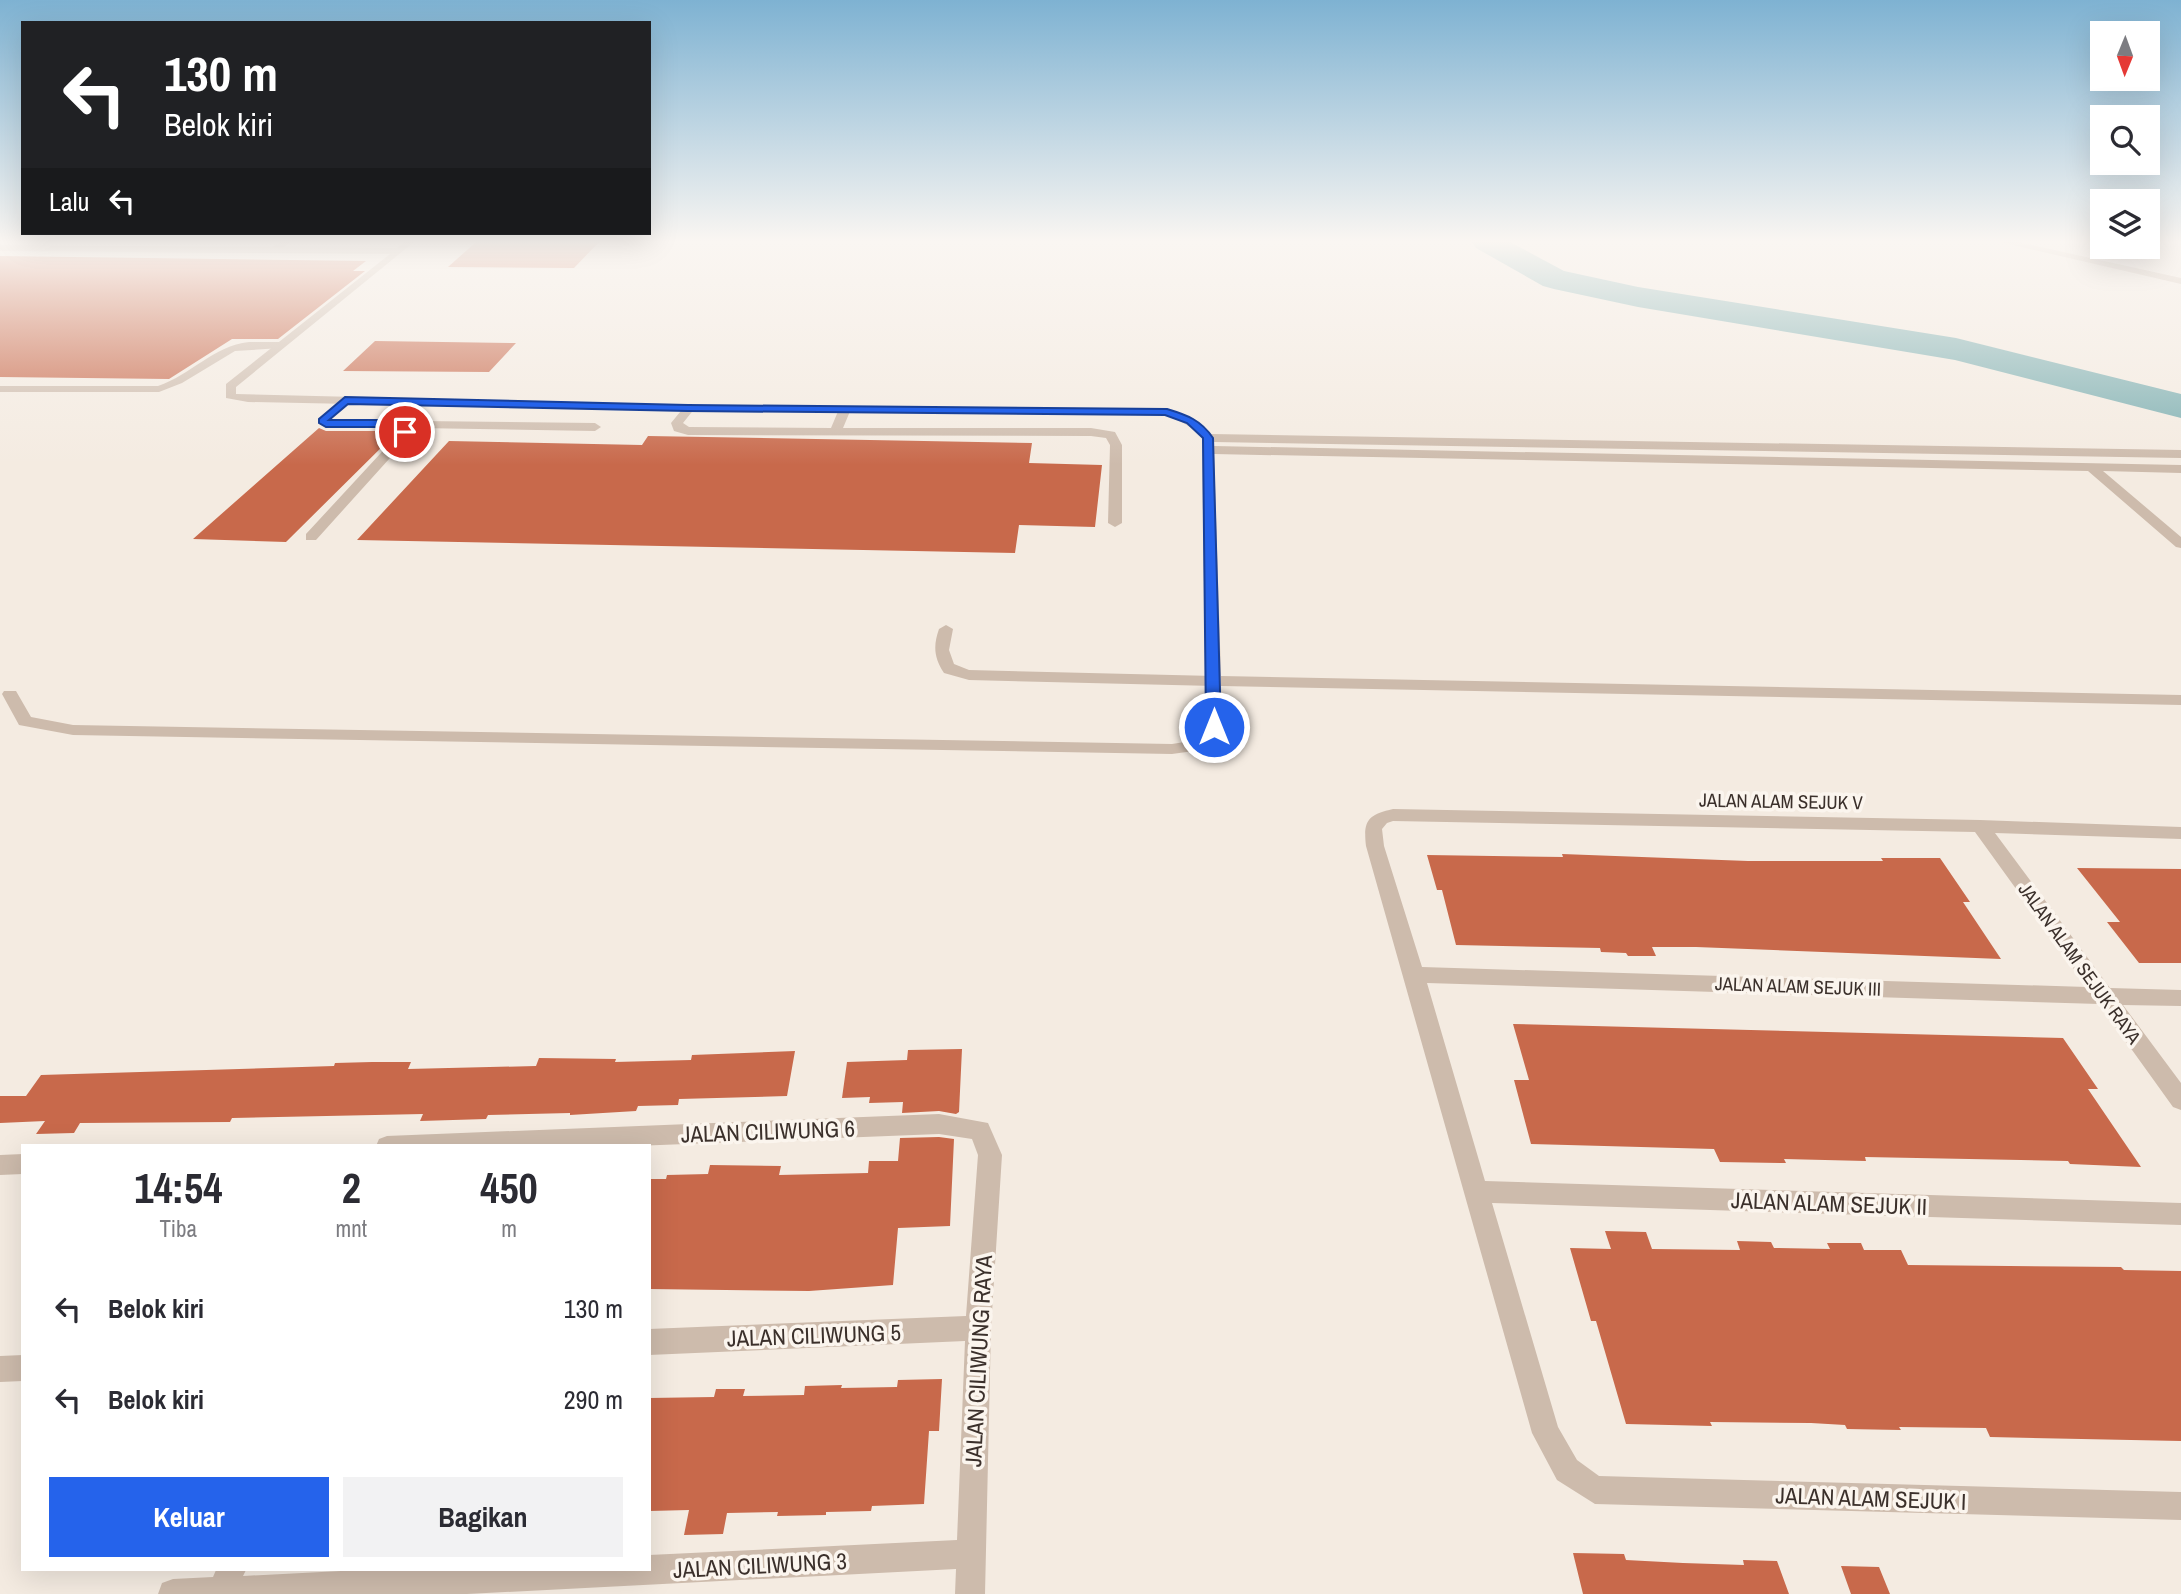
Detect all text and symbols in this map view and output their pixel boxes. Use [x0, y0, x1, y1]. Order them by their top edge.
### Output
north arrow [2090, 21, 2160, 91]
map controls [2090, 21, 2160, 259]
text: 130 m [164, 40, 278, 106]
icon: left [49, 49, 140, 140]
text: Belok kiri [164, 103, 273, 146]
button: search [2090, 105, 2160, 175]
icon: left [103, 182, 141, 220]
text: Lalu [49, 184, 89, 219]
button: layers [2090, 189, 2160, 259]
pin [375, 402, 435, 462]
icon: arrive [386, 413, 424, 451]
position arrow [1177, 690, 1251, 764]
street label: JALAN ALAM SEJUK V [1699, 787, 1864, 815]
street label: JALAN ALAM SEJUK RAYA [2013, 877, 2148, 1049]
street label: JALAN ALAM SEJUK III [1714, 970, 1882, 1002]
street label: JALAN CILIWUNG 6 [681, 1112, 855, 1150]
text: 14:54 [134, 1160, 222, 1216]
text: 2 [342, 1160, 361, 1216]
text: 450 [480, 1160, 538, 1216]
street label: JALAN ALAM SEJUK II [1731, 1184, 1927, 1222]
text: Tiba [160, 1213, 197, 1244]
text: mnt [336, 1213, 367, 1244]
text: m [501, 1213, 517, 1244]
street label: JALAN CILIWUNG RAYA [957, 1254, 999, 1468]
icon: left [49, 1290, 87, 1328]
text: Belok kiri [108, 1291, 204, 1326]
text: 130 m [564, 1291, 623, 1326]
street label: JALAN CILIWUNG 5 [727, 1316, 901, 1354]
icon: left [49, 1381, 87, 1419]
text: Belok kiri [108, 1382, 204, 1417]
text: 290 m [564, 1382, 623, 1417]
button: Keluar [49, 1477, 329, 1557]
button: Bagikan [343, 1477, 623, 1557]
street label: JALAN ALAM SEJUK I [1775, 1479, 1967, 1517]
street label: JALAN CILIWUNG 3 [672, 1545, 848, 1585]

